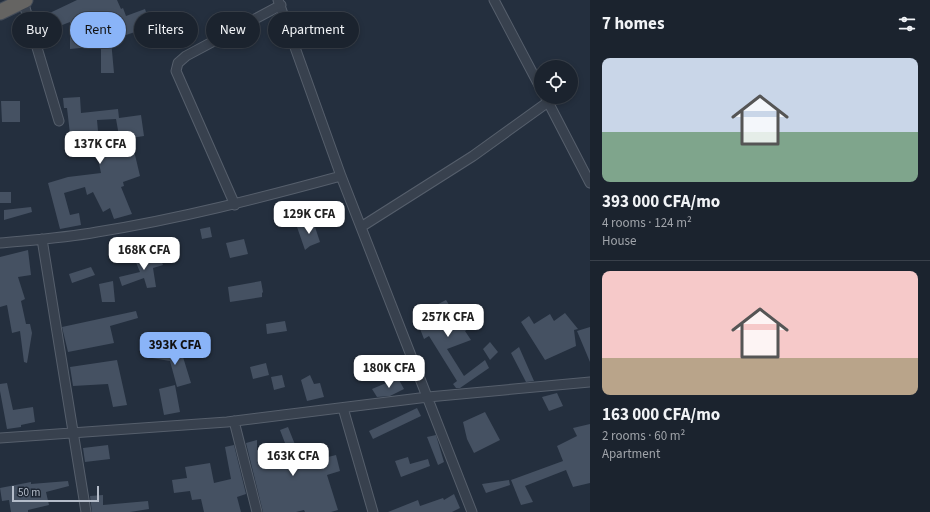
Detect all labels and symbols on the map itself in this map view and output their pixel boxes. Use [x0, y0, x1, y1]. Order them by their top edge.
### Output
pin: 137K CFA [59, 131, 141, 165]
pin: 129K CFA [268, 201, 350, 235]
pin: 168K CFA [103, 237, 185, 271]
pin: 257K CFA [407, 304, 489, 338]
pin: 393K CFA [134, 332, 216, 366]
pin: 180K CFA [348, 355, 430, 389]
pin: 163K CFA [252, 443, 334, 477]
scale bar [12, 484, 99, 503]

